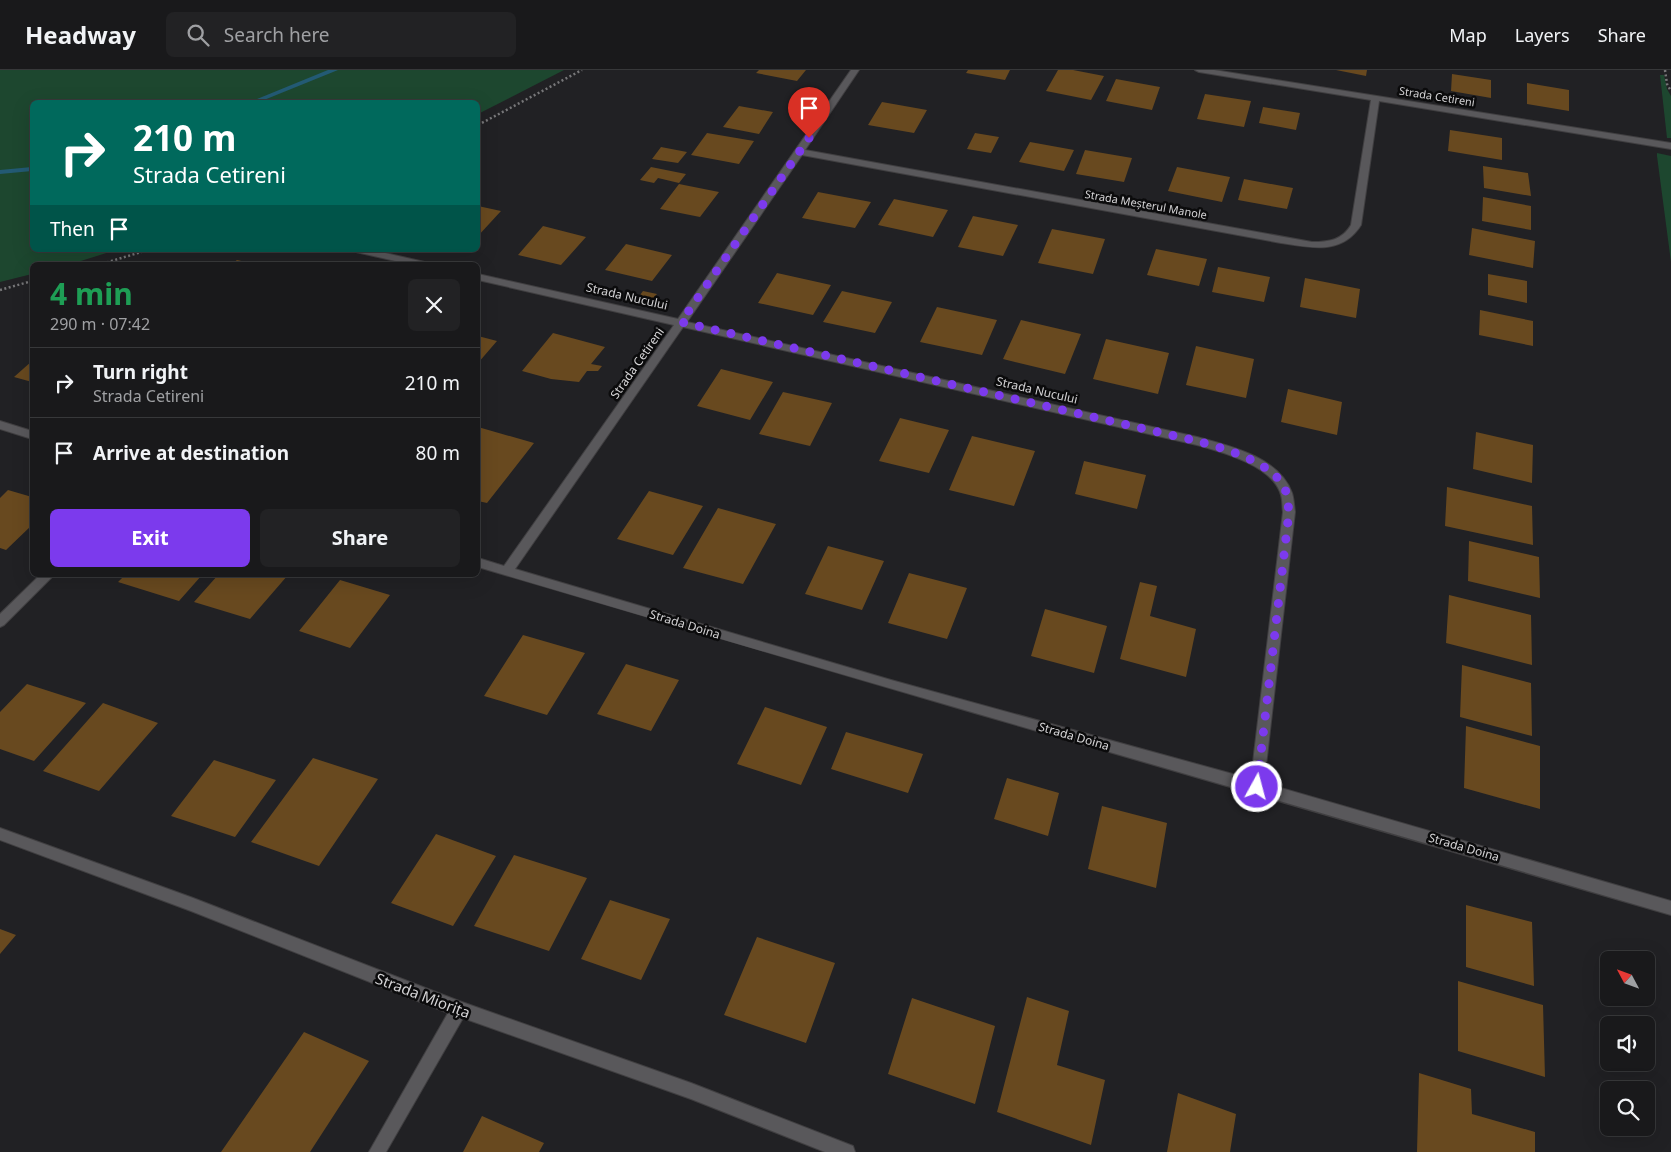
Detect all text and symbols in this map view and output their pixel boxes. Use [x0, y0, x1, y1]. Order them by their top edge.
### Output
search box [166, 12, 516, 57]
text: Headway [25, 18, 136, 51]
icon: search [184, 21, 212, 49]
text: Search here [224, 22, 330, 48]
text: Map [1449, 23, 1487, 47]
text: Layers [1515, 23, 1570, 47]
text: Share [1598, 23, 1646, 47]
street label: Strada Cetireni [1398, 83, 1476, 109]
pin [788, 87, 830, 138]
icon: arrive [795, 94, 823, 122]
text: 210 m [133, 114, 236, 161]
icon: right [50, 120, 115, 185]
text: Strada Cetireni [133, 159, 286, 189]
street label: Strada Meșterul Manole [1084, 186, 1208, 222]
icon: arrive [105, 215, 133, 243]
text: Then [50, 216, 95, 242]
text: 4 min [50, 273, 133, 314]
street label: Strada Nucului [585, 278, 669, 314]
button: close [408, 279, 460, 331]
text: 290 m · 07:42 [50, 313, 150, 335]
street label: Strada Cetireni [606, 324, 668, 402]
text: Turn right [93, 359, 188, 385]
icon: right [50, 369, 78, 397]
text: 210 m [405, 370, 460, 396]
street label: Strada Nucului [995, 372, 1079, 408]
text: Strada Cetireni [93, 385, 204, 407]
icon: arrive [50, 439, 78, 467]
text: Arrive at destination [93, 440, 289, 466]
text: 80 m [416, 440, 460, 466]
button: Exit [50, 509, 250, 567]
button: Share [260, 509, 460, 567]
street label: Strada Doina [648, 605, 722, 643]
street label: Strada Doina [1037, 718, 1111, 754]
position arrow [1230, 760, 1282, 812]
street label: Strada Doina [1427, 829, 1501, 865]
north arrow [1600, 951, 1655, 1006]
map controls [1600, 951, 1655, 1136]
street label: Strada Miorița [373, 968, 473, 1022]
button: sound [1600, 1016, 1655, 1071]
button: search [1600, 1081, 1655, 1136]

